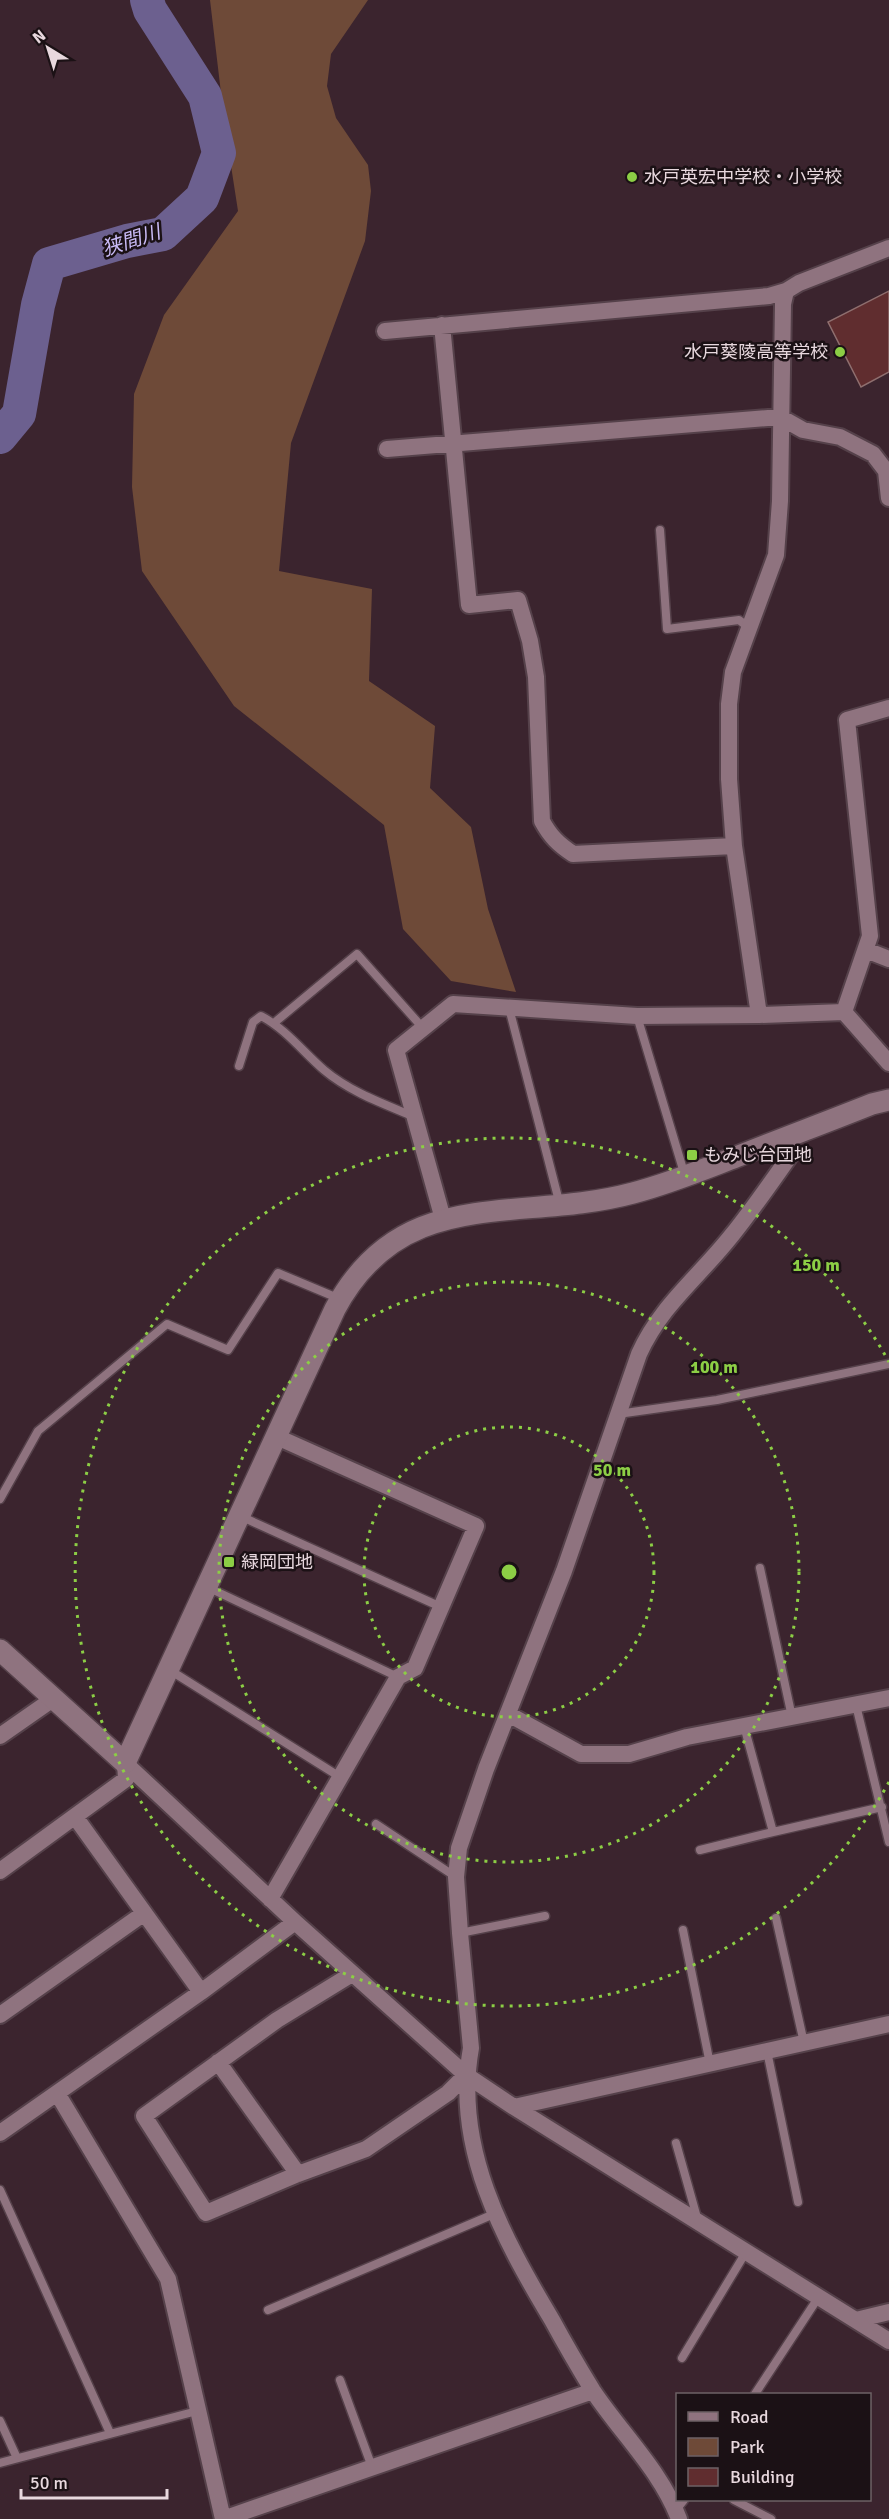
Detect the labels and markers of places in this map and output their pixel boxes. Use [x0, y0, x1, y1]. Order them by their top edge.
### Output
place label: 水戸英宏中学校・小学校 [644, 166, 842, 188]
marker: 水戸英宏中学校・小学校 [625, 170, 639, 184]
place label: 水戸葵陵高等学校 [684, 341, 828, 363]
marker: 水戸葵陵高等学校 [833, 345, 847, 359]
place label: もみじ台団地 [704, 1144, 812, 1166]
marker: もみじ台団地 [685, 1148, 699, 1162]
place label: 緑岡団地 [241, 1551, 313, 1573]
marker: 緑岡団地 [222, 1555, 236, 1569]
centre of rings [499, 1562, 519, 1582]

